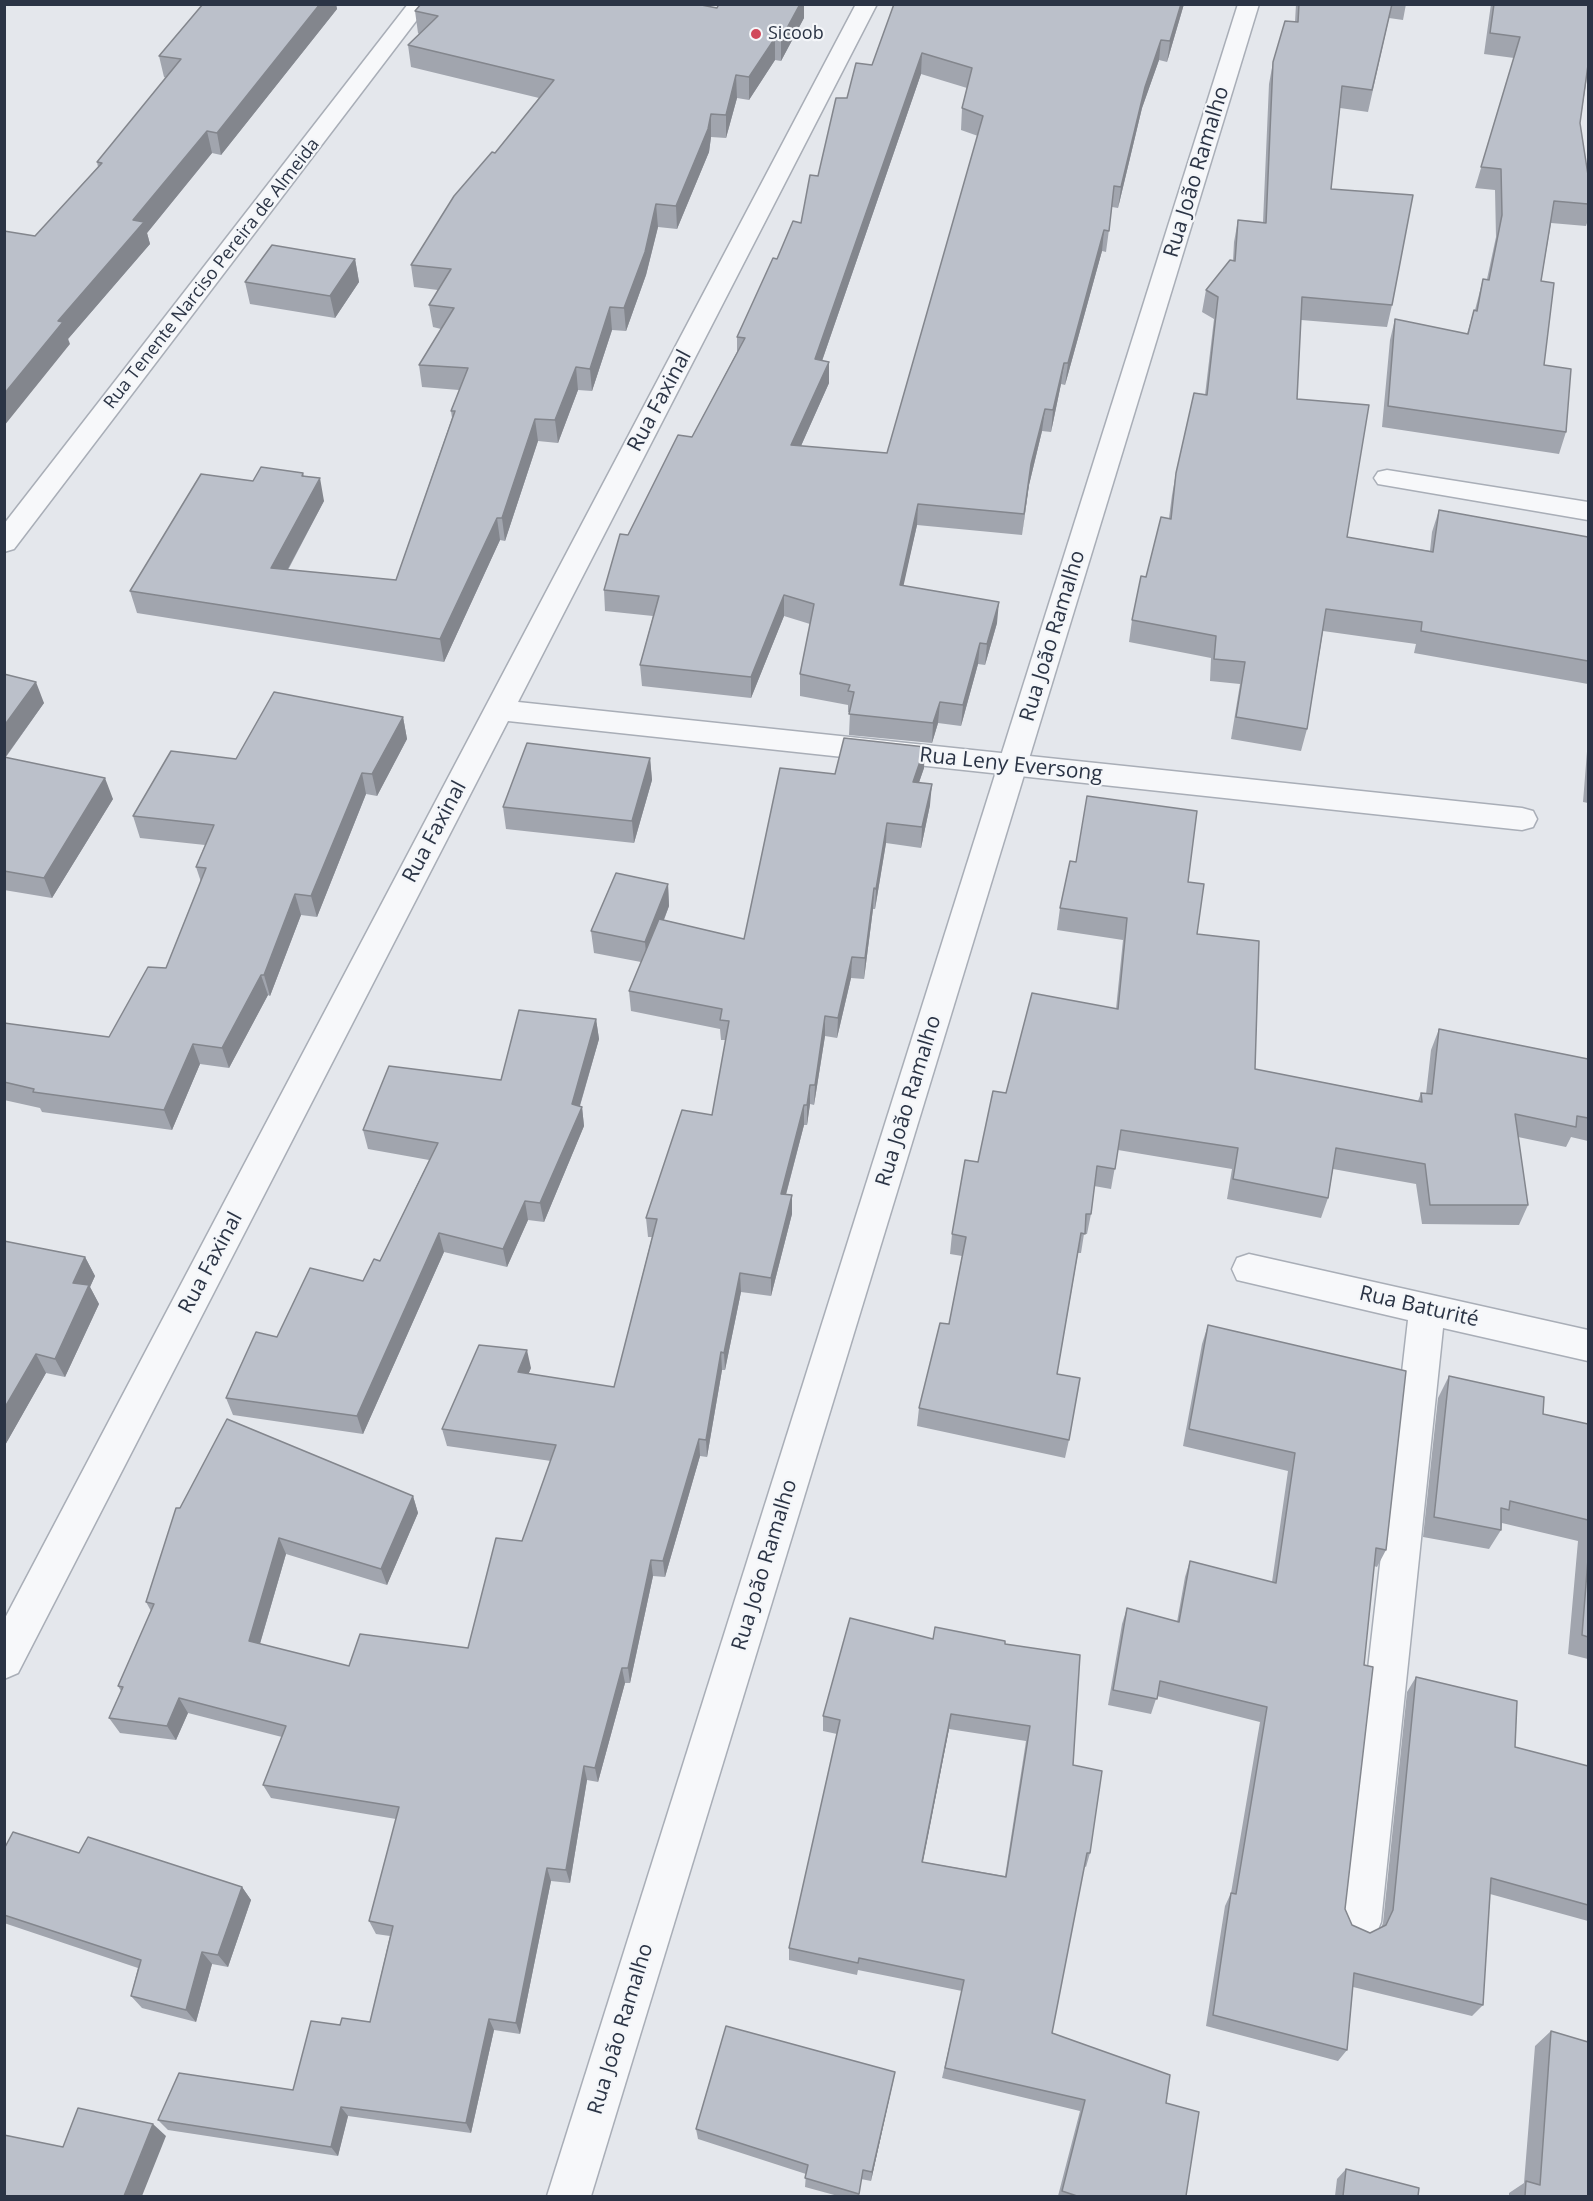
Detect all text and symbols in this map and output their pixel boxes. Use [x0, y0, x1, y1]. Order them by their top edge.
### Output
place label: Sicoob [768, 23, 824, 45]
marker: Sicoob [749, 27, 763, 41]
street label: Rua João Ramalho [1159, 83, 1235, 261]
street label: Rua Tenente Narciso Pereira de Almeida [100, 134, 324, 414]
street label: Rua Faxinal [623, 346, 697, 456]
street label: Rua João Ramalho [1015, 547, 1091, 725]
street label: Rua Leny Eversong [918, 743, 1104, 787]
street label: Rua Faxinal [398, 777, 472, 887]
street label: Rua João Ramalho [871, 1012, 947, 1190]
street label: Rua Faxinal [174, 1208, 248, 1318]
street label: Rua Baturité [1357, 1281, 1481, 1333]
street label: Rua João Ramalho [727, 1476, 803, 1654]
street label: Rua João Ramalho [583, 1940, 659, 2118]

